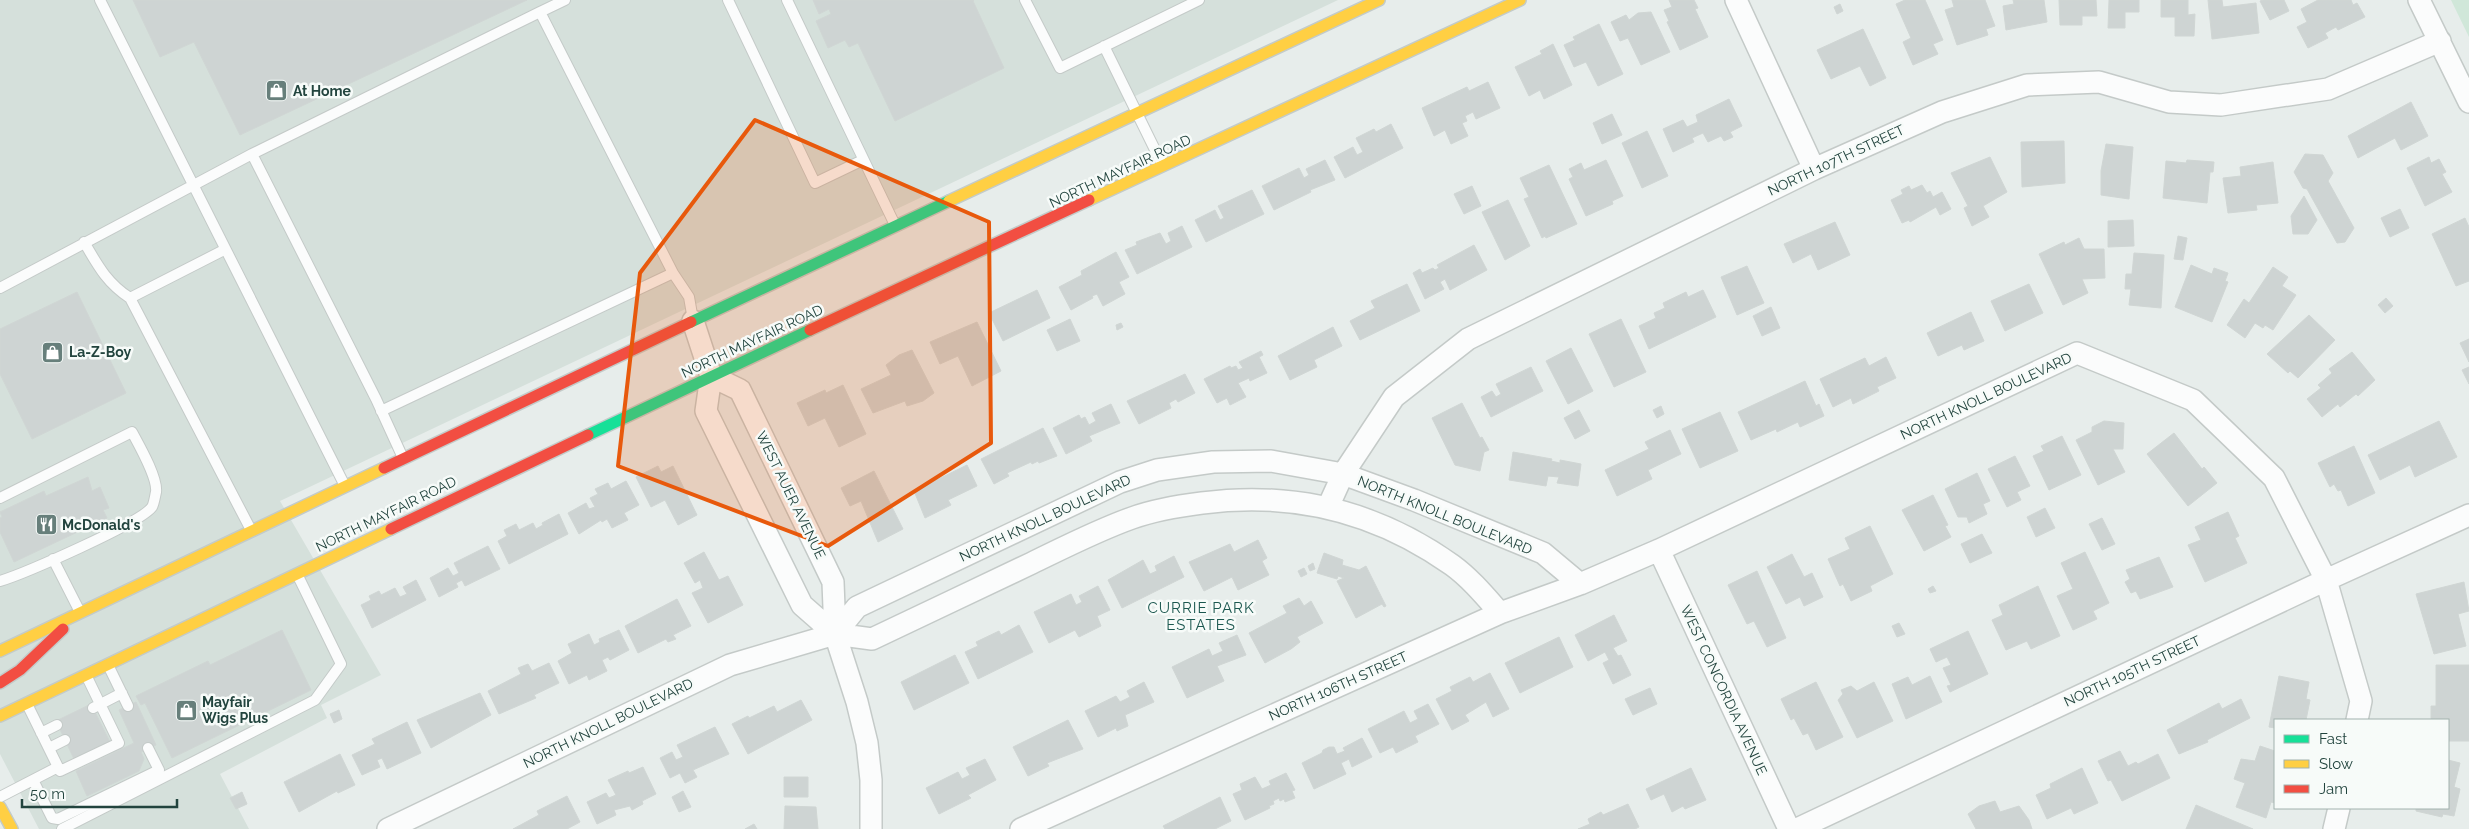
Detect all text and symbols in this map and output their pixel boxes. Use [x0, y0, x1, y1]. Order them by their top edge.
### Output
shop icon: At Home [265, 79, 289, 103]
place label: At Home [293, 83, 352, 99]
street label: NORTH 107TH STREET [1765, 121, 1907, 199]
street label: NORTH MAYFAIR ROAD [1047, 131, 1193, 211]
street label: NORTH MAYFAIR ROAD [679, 301, 825, 381]
shop icon: La-Z-Boy [41, 340, 65, 364]
place label: La-Z-Boy [69, 344, 131, 360]
street label: NORTH KNOLL BOULEVARD [1898, 349, 2074, 443]
street label: WEST AUER AVENUE [753, 429, 829, 561]
street label: NORTH KNOLL BOULEVARD [957, 471, 1133, 565]
street label: NORTH MAYFAIR ROAD [313, 473, 459, 555]
street label: NORTH KNOLL BOULEVARD [1355, 473, 1535, 557]
restaurant icon: McDonald's [34, 513, 58, 537]
place label: McDonald's [62, 517, 141, 533]
district label: CURRIE PARK ESTATES [1147, 599, 1255, 634]
street label: WEST CONCORDIA AVENUE [1678, 603, 1770, 777]
street label: NORTH 105TH STREET [2061, 632, 2203, 710]
street label: NORTH 106TH STREET [1266, 648, 1410, 724]
street label: NORTH KNOLL BOULEVARD [520, 675, 696, 771]
place label: Mayfair Wigs Plus [202, 694, 268, 726]
shop icon: Mayfair Wigs Plus [174, 698, 198, 722]
legend [2274, 719, 2449, 809]
text: Fast [2319, 730, 2347, 748]
text: Slow [2319, 755, 2353, 773]
scale bar [22, 776, 178, 808]
text: Jam [2319, 780, 2348, 798]
text: 50 m [30, 785, 65, 803]

